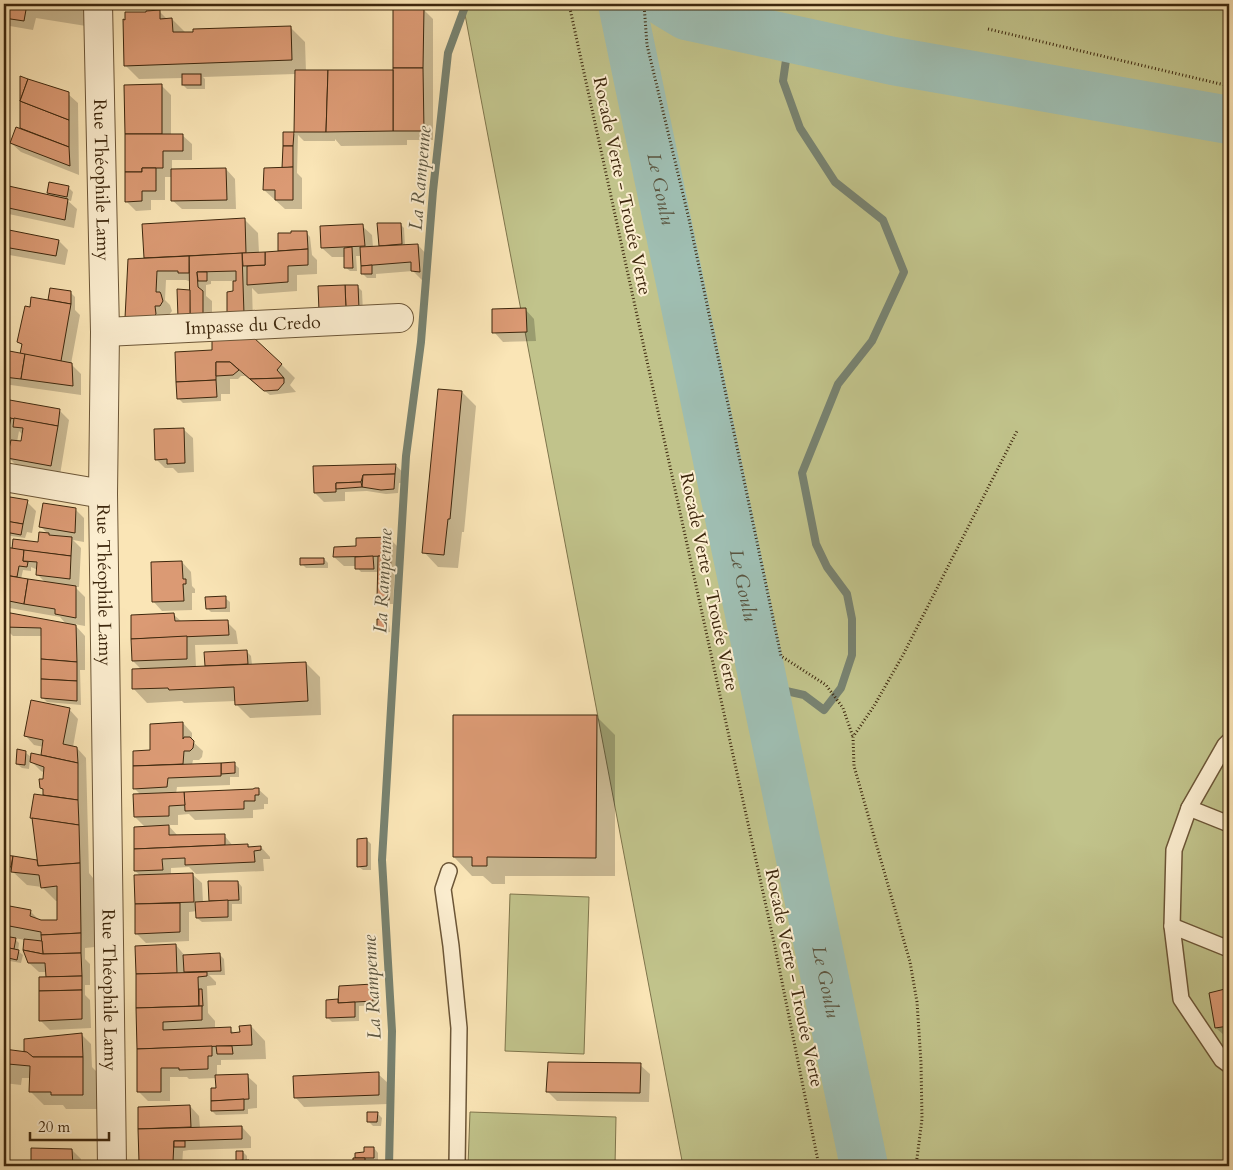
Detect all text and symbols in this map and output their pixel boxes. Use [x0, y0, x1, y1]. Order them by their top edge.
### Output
street label: Rocade Verte - Trouée Verte [587, 74, 657, 298]
street label: Rue Théophile Lamy [88, 99, 116, 262]
water label: La Rampenne [402, 124, 438, 231]
water label: Le Goulu [640, 151, 681, 228]
street label: Impasse du Credo [184, 309, 322, 341]
street label: Rocade Verte - Trouée Verte [674, 470, 744, 694]
street label: Rue Théophile Lamy [91, 504, 118, 667]
water label: La Rampenne [367, 527, 399, 634]
water label: Le Goulu [723, 547, 763, 624]
street label: Rocade Verte - Trouée Verte [759, 866, 829, 1090]
street label: Rue Théophile Lamy [96, 909, 123, 1072]
water label: La Rampenne [356, 933, 388, 1040]
water label: Le Goulu [805, 944, 846, 1021]
scale bar [30, 1110, 109, 1142]
text: 20 m [38, 1117, 70, 1137]

